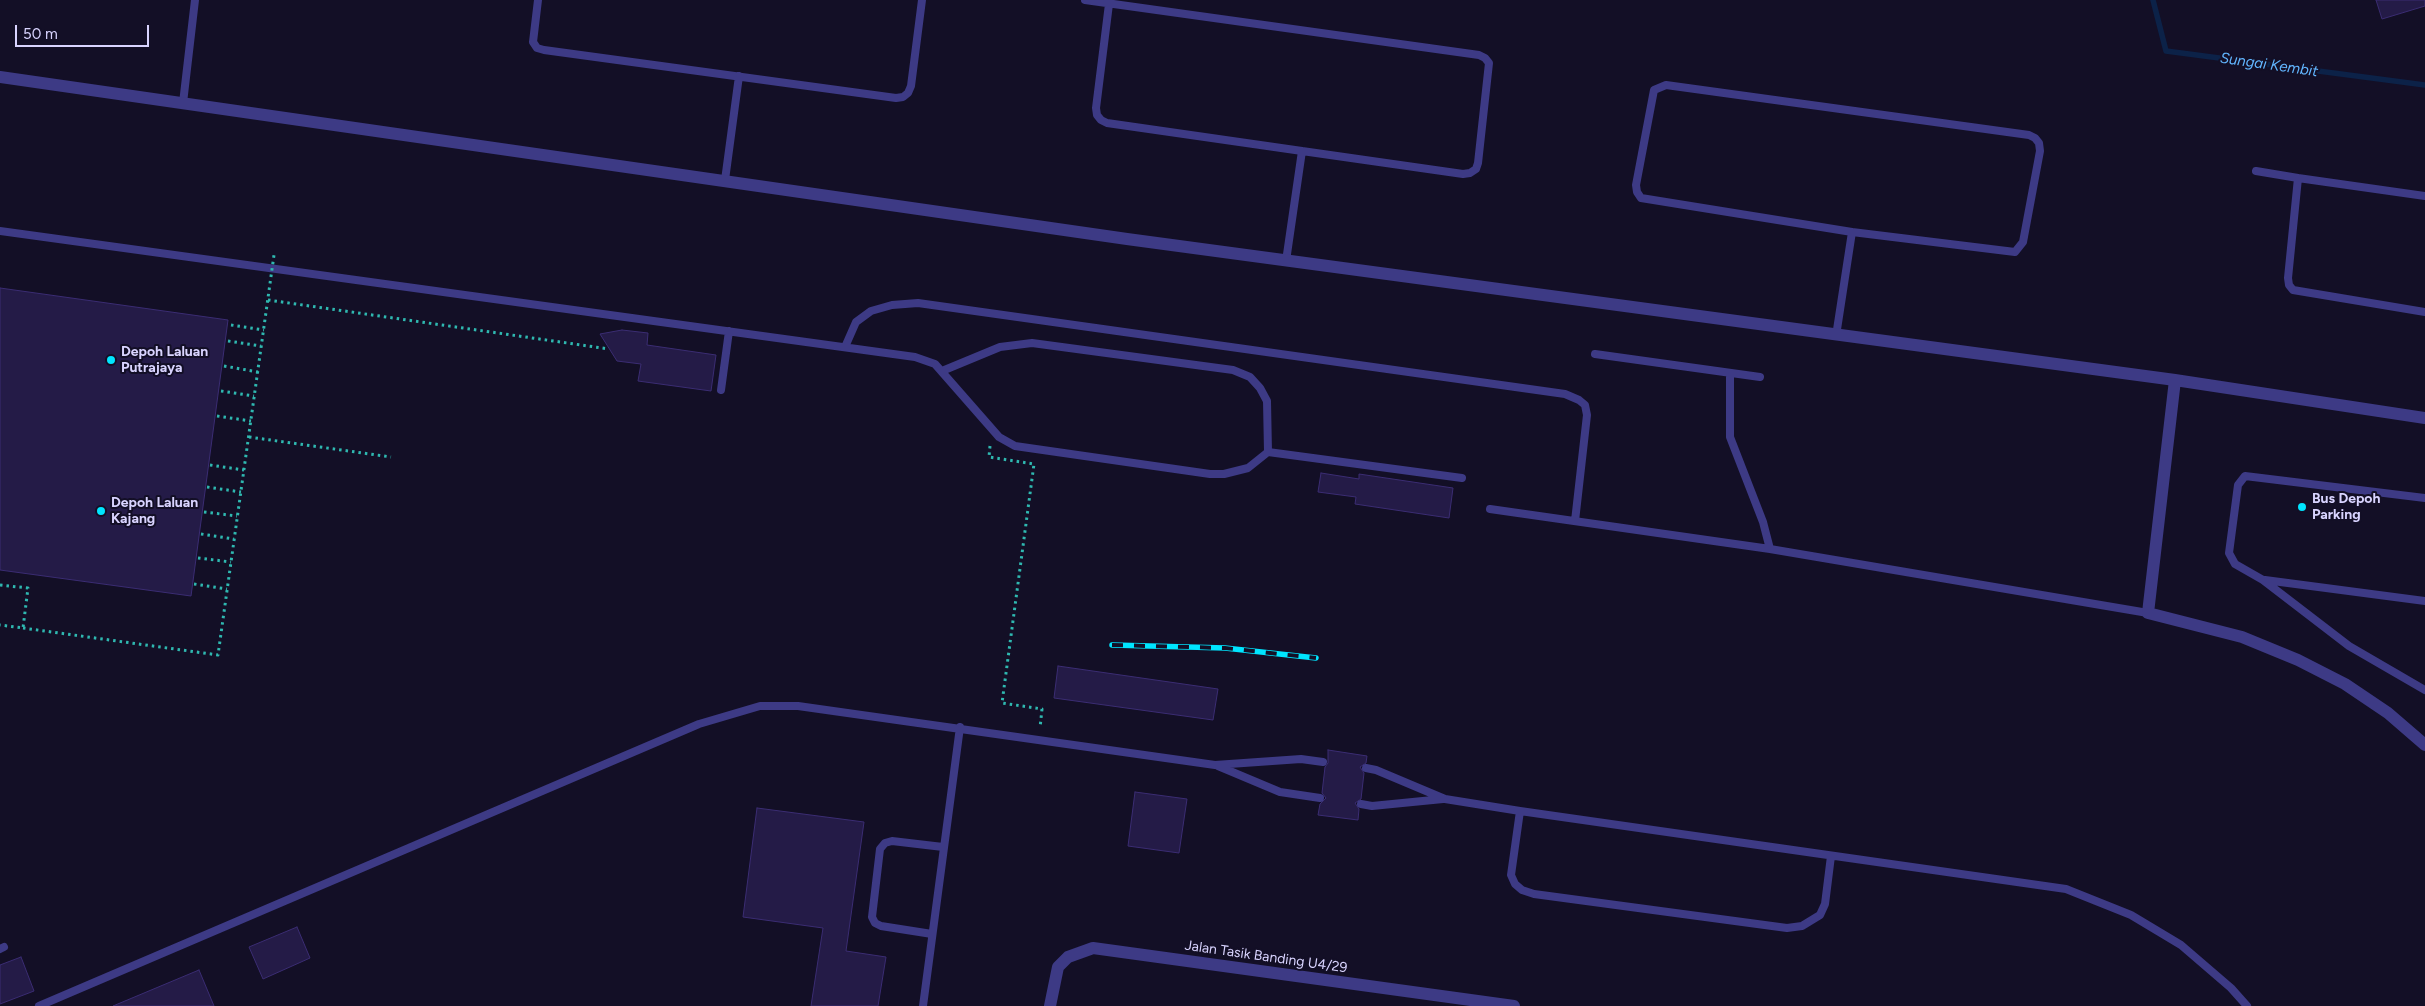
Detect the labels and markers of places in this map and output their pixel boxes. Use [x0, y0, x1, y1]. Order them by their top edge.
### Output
place label: Depoh Laluan Putrajaya [121, 344, 208, 377]
marker: Depoh Laluan Putrajaya [105, 354, 117, 366]
place label: Bus Depoh Parking [2312, 491, 2380, 524]
place label: Depoh Laluan Kajang [111, 495, 198, 528]
marker: Bus Depoh Parking [2296, 501, 2308, 513]
marker: Depoh Laluan Kajang [95, 505, 107, 517]

